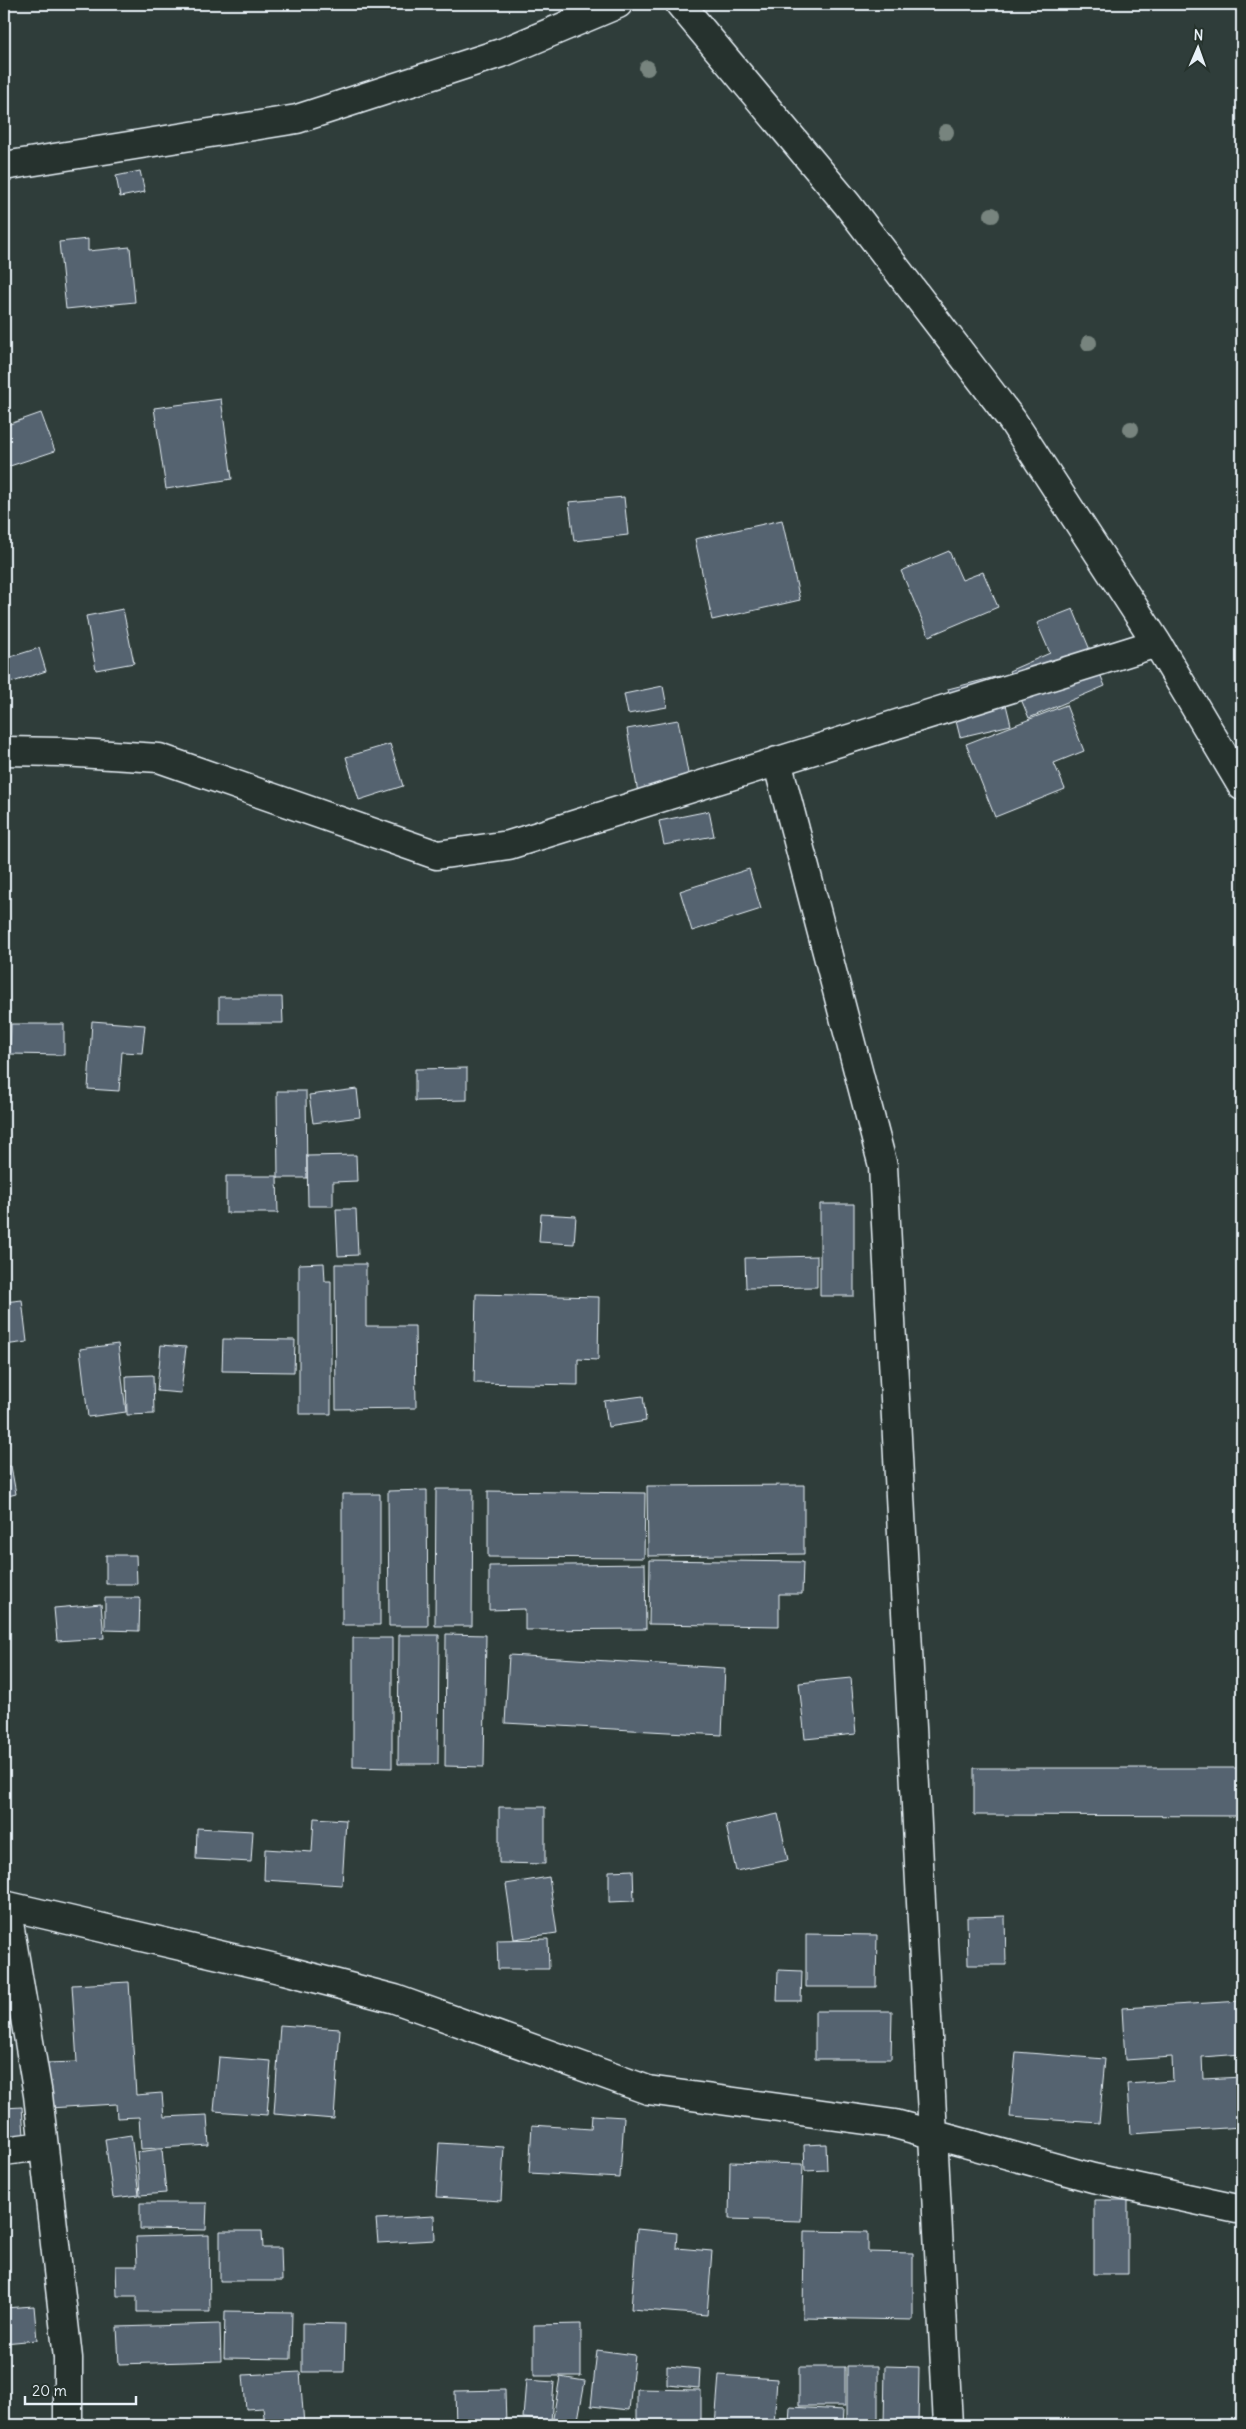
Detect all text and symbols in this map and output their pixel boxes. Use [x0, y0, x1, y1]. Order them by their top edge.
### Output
north arrow [1174, 22, 1224, 72]
text: N [1193, 26, 1204, 44]
scale bar [25, 2374, 136, 2406]
text: 20 m [32, 2381, 67, 2400]

